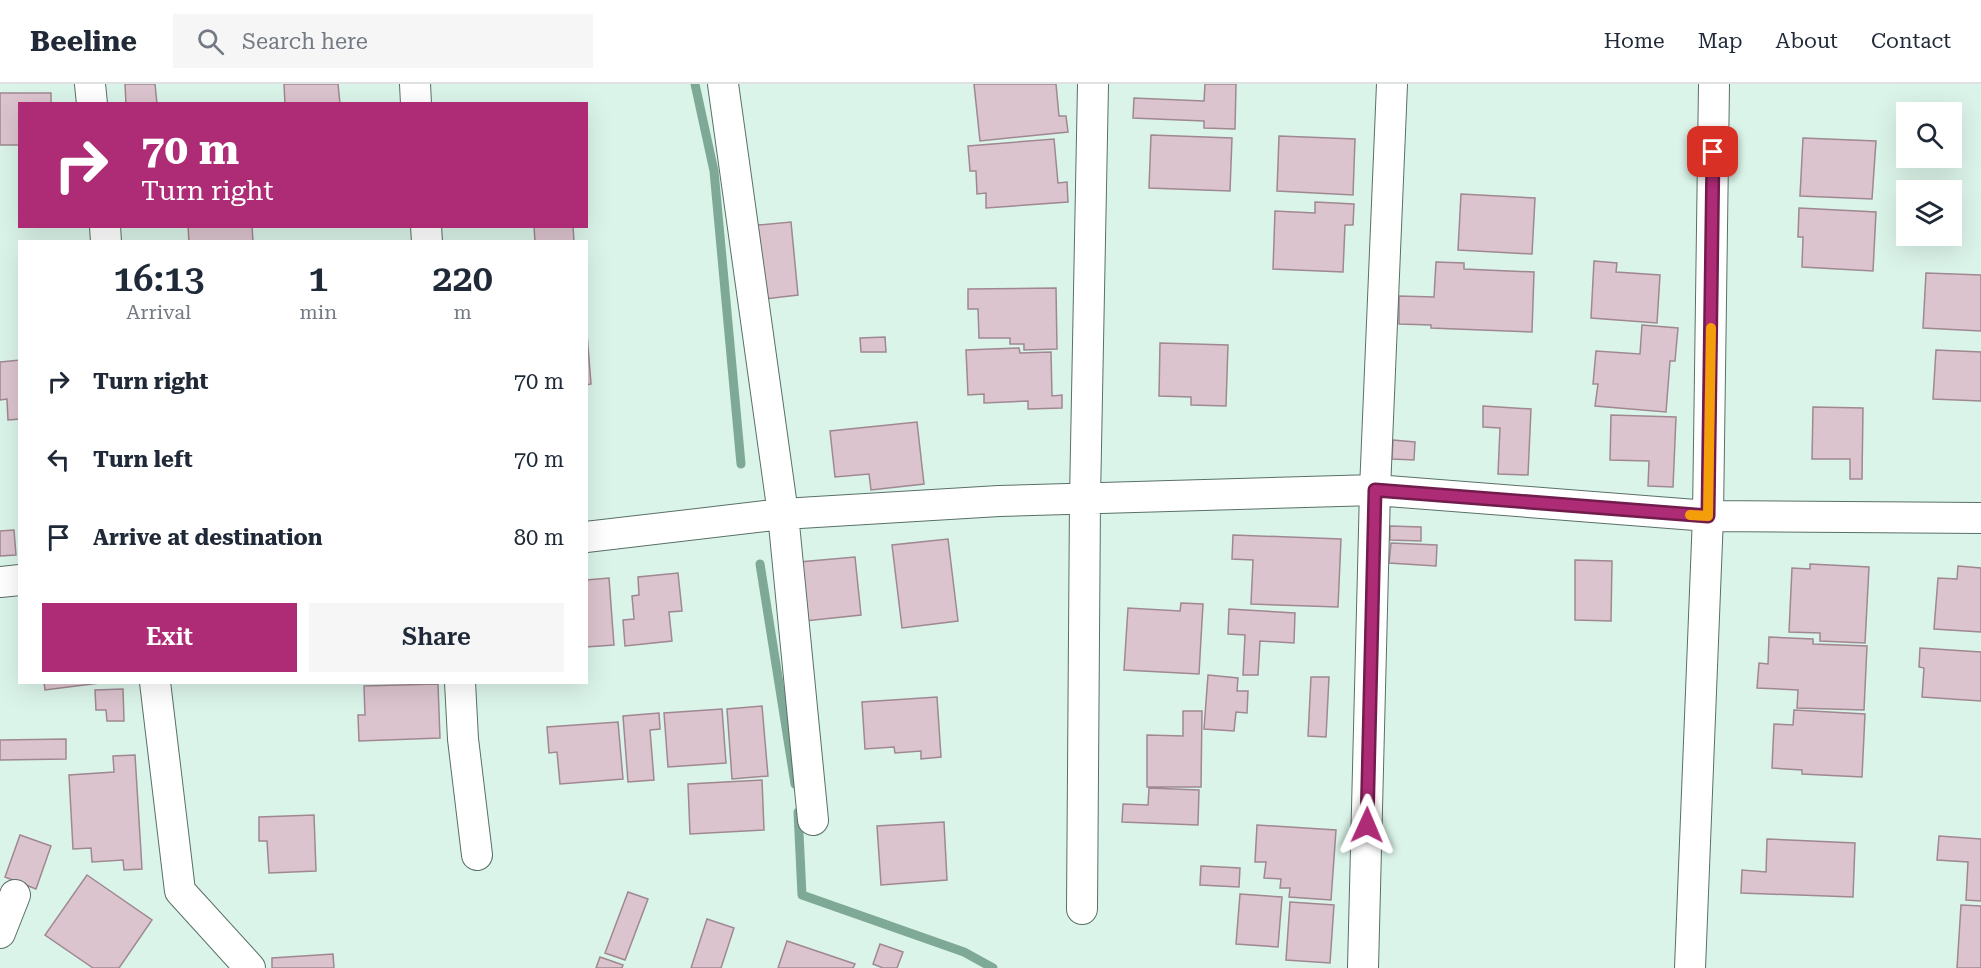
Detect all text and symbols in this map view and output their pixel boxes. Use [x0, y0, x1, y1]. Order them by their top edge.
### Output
search box [173, 14, 593, 68]
text: Beeline [30, 25, 137, 58]
icon: search [194, 25, 227, 58]
text: Search here [242, 29, 368, 54]
text: Home [1604, 29, 1665, 53]
text: Map [1698, 29, 1743, 53]
text: About [1776, 29, 1838, 53]
text: Contact [1871, 29, 1951, 53]
map controls [1896, 102, 1962, 246]
button: search [1896, 102, 1962, 168]
text: 70 m [141, 125, 239, 174]
icon: right [42, 126, 120, 204]
pin [1687, 126, 1738, 177]
icon: arrive [1696, 135, 1729, 168]
text: Turn right [141, 175, 274, 207]
button: layers [1896, 180, 1962, 246]
text: 16:13 [113, 258, 204, 300]
text: 1 [308, 258, 328, 300]
text: 220 [432, 258, 493, 300]
text: Arrival [126, 300, 191, 324]
text: min [300, 300, 337, 324]
text: m [453, 300, 472, 324]
icon: right [42, 365, 75, 398]
text: Turn right [93, 369, 208, 394]
text: 70 m [514, 369, 564, 394]
icon: left [42, 443, 75, 476]
text: Turn left [93, 447, 193, 472]
text: 70 m [514, 447, 564, 472]
icon: arrive [42, 521, 75, 554]
text: Arrive at destination [93, 525, 322, 550]
text: 80 m [514, 525, 564, 550]
button: Exit [42, 603, 297, 672]
button: Share [309, 603, 564, 672]
position arrow [1335, 793, 1399, 857]

